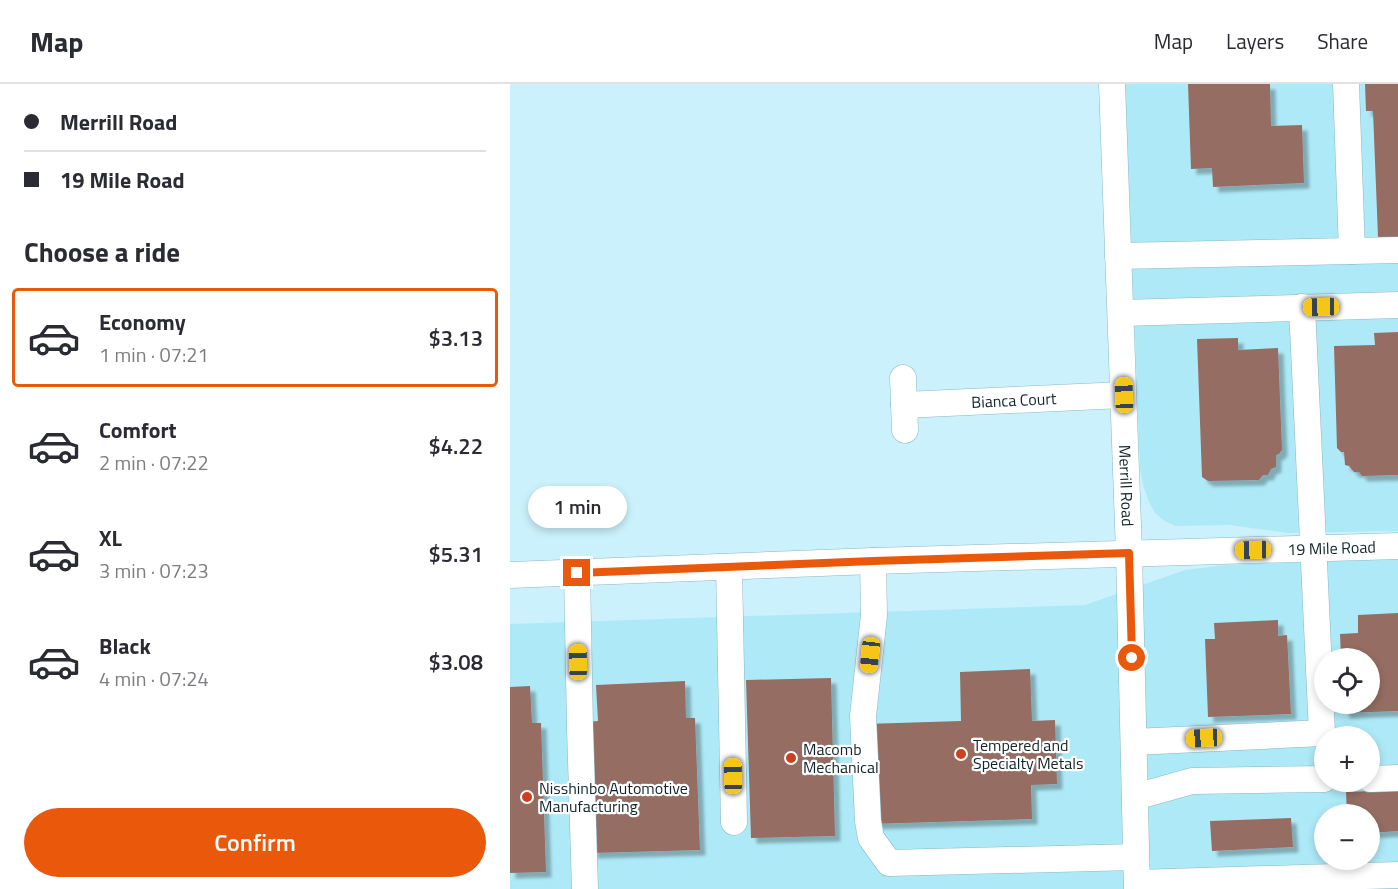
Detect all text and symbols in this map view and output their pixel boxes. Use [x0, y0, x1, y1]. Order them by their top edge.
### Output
text: Map [30, 20, 84, 63]
text: Map [1154, 25, 1193, 57]
text: Layers [1226, 25, 1284, 57]
text: Share [1317, 25, 1368, 57]
text: Merrill Road [60, 105, 177, 139]
text: 19 Mile Road [60, 163, 185, 197]
text: Choose a ride [24, 231, 180, 272]
car [1303, 298, 1339, 316]
text: Economy [99, 305, 186, 339]
icon: car [27, 311, 81, 365]
text: $3.13 [428, 321, 483, 355]
text: 1 min · 07:21 [99, 339, 209, 370]
car [1114, 377, 1134, 413]
street label: Bianca Court [971, 386, 1057, 414]
text: Comfort [99, 413, 177, 447]
icon: car [27, 419, 81, 473]
text: $4.22 [428, 429, 483, 463]
street label: Merrill Road [1113, 444, 1140, 527]
text: 2 min · 07:22 [99, 447, 209, 478]
callout: 1 min [527, 486, 626, 528]
text: 1 min [553, 491, 602, 522]
text: XL [99, 521, 122, 555]
icon: car [27, 527, 81, 581]
street label: 19 Mile Road [1287, 535, 1376, 561]
text: $5.31 [428, 537, 483, 571]
car [1235, 541, 1271, 559]
text: 3 min · 07:23 [99, 555, 209, 586]
route end [563, 559, 590, 586]
text: Black [99, 629, 151, 663]
icon: car [27, 635, 81, 689]
car [859, 636, 881, 674]
car [569, 644, 587, 680]
route start [1118, 644, 1145, 671]
text: $3.08 [428, 645, 483, 679]
map controls [1314, 648, 1380, 870]
button: locate [1314, 648, 1380, 714]
text: 4 min · 07:24 [99, 663, 209, 694]
button: + [1314, 726, 1380, 792]
car [1186, 728, 1222, 748]
place label: Tempered and Specialty Metals [973, 733, 1083, 775]
place label: Macomb Mechanical [803, 737, 879, 779]
marker: Tempered and Specialty Metals [954, 747, 968, 761]
marker: Macomb Mechanical [784, 751, 798, 765]
car [724, 758, 742, 794]
place label: Nisshinbo Automotive Manufacturing [539, 776, 688, 818]
marker: Nisshinbo Automotive Manufacturing [520, 790, 534, 804]
button: − [1314, 804, 1380, 870]
button: Confirm [24, 808, 486, 877]

